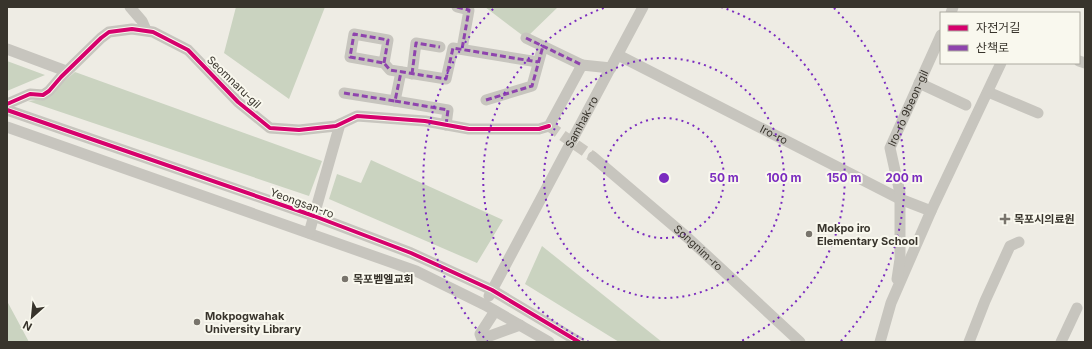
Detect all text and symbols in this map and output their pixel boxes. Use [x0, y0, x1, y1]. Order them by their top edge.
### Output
legend [940, 12, 1080, 64]
text: 자전거길 [976, 20, 1020, 35]
text: 산책로 [976, 40, 1009, 55]
street label: Seomnaru-gil [204, 53, 264, 111]
street label: Iro-ro 9beon-gil [885, 68, 931, 149]
street label: Samhak-ro [562, 93, 601, 150]
street label: Iro-ro [758, 122, 790, 148]
text: 50 m [709, 170, 739, 185]
text: 100 m [766, 170, 802, 185]
text: 150 m [827, 170, 861, 185]
text: 200 m [885, 170, 923, 185]
centre of rings [657, 171, 671, 185]
street label: Yeongsan-ro [268, 185, 336, 221]
place label: 목포시의료원 [1014, 212, 1075, 226]
marker: 목포시의료원 [999, 213, 1011, 225]
place label: Mokpo iro Elementary School [817, 221, 918, 248]
street label: Songnim-ro [671, 222, 726, 274]
marker: Mokpo iro Elementary School [804, 229, 814, 239]
place label: 목포벧엘교회 [353, 272, 414, 286]
marker: 목포벧엘교회 [340, 274, 350, 284]
north arrow [12, 297, 52, 337]
place label: Mokpogwahak University Library [205, 309, 301, 336]
marker: Mokpogwahak University Library [192, 317, 202, 327]
text: N [21, 318, 34, 334]

